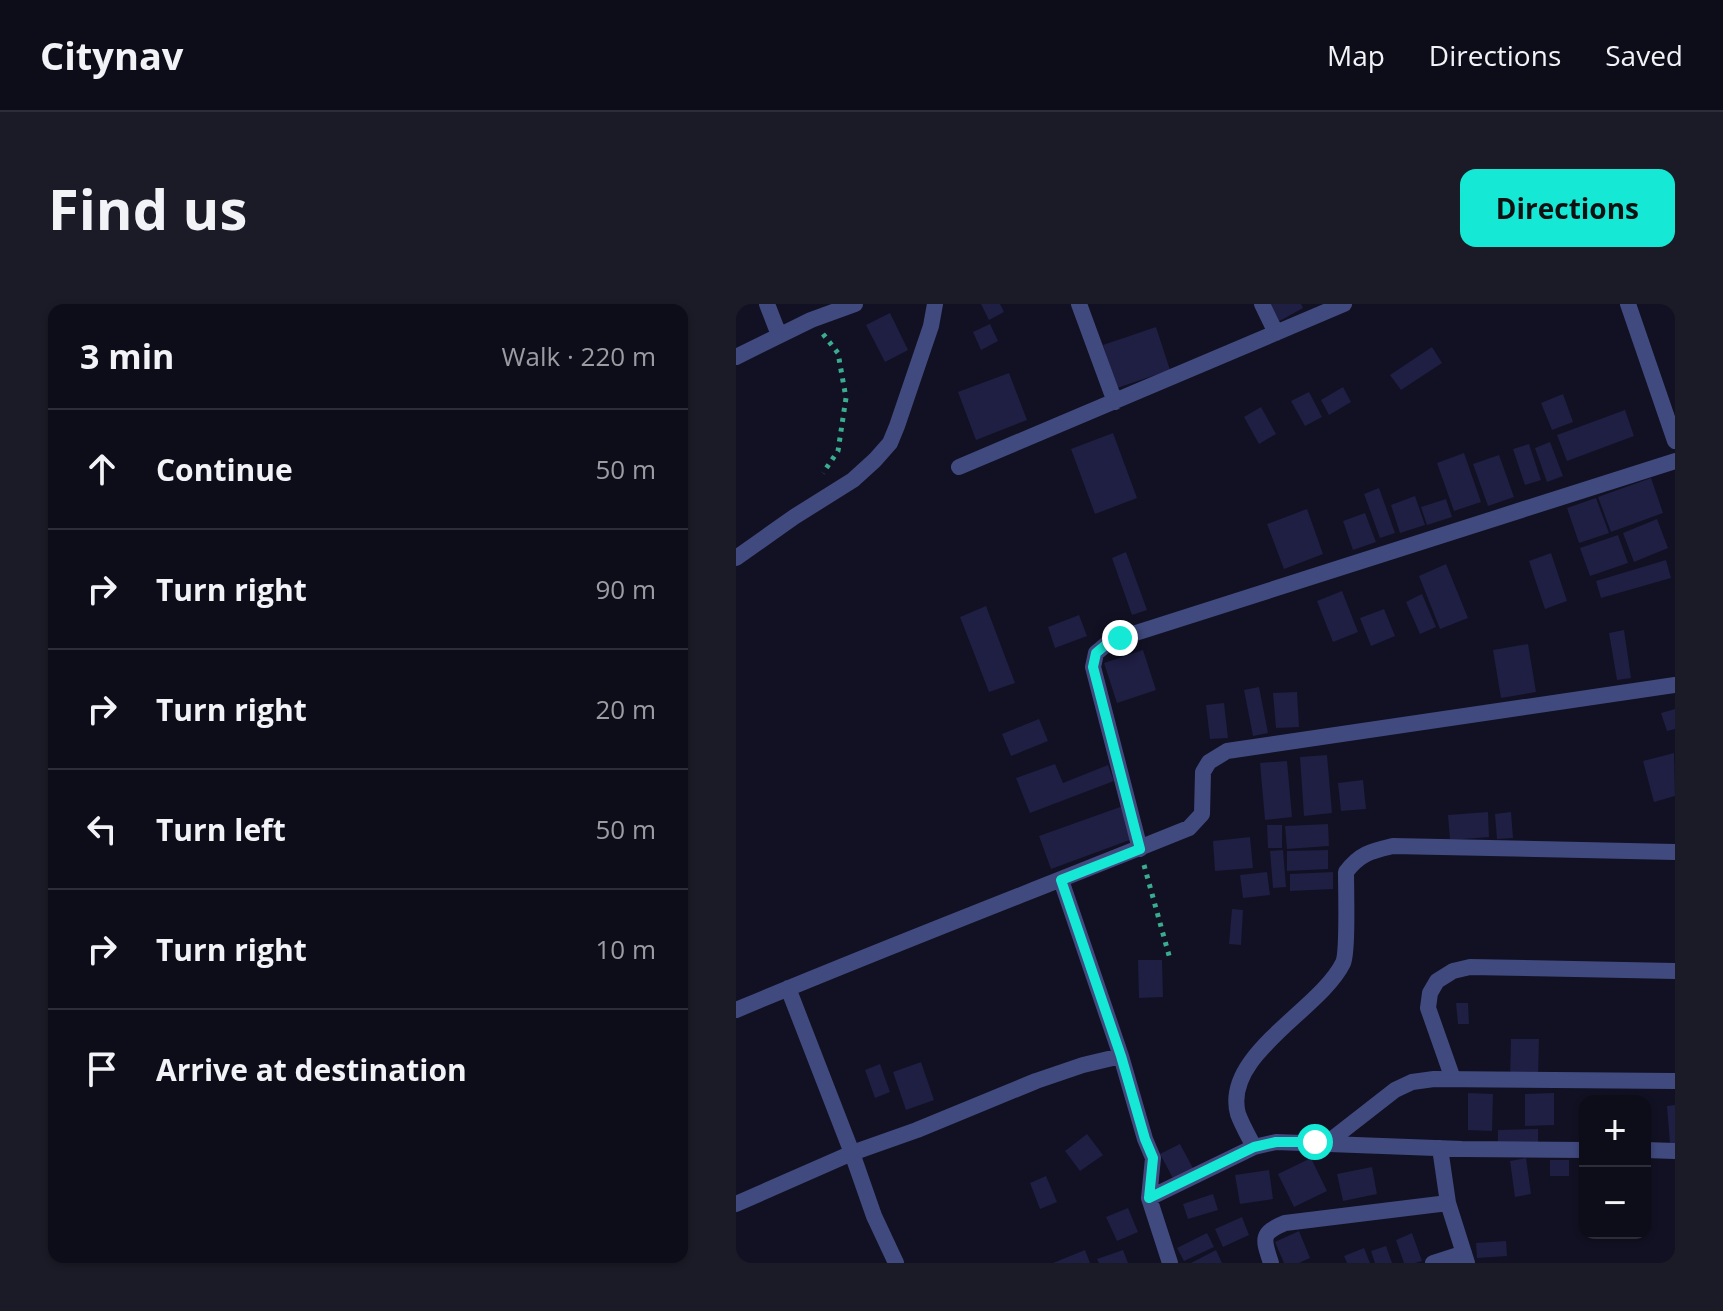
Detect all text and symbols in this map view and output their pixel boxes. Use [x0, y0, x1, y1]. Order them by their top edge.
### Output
text: Citynav [40, 29, 183, 81]
text: Map [1327, 36, 1385, 74]
text: Directions [1429, 36, 1561, 74]
text: Saved [1605, 36, 1683, 74]
button: Directions [1460, 169, 1675, 247]
text: Find us [48, 170, 247, 246]
text: 3 min [80, 333, 174, 379]
text: Walk · 220 m [502, 338, 656, 374]
icon: ahead [80, 447, 124, 491]
text: Continue [156, 449, 293, 490]
text: 50 m [595, 451, 656, 487]
icon: right [80, 567, 124, 611]
text: Turn right [156, 569, 307, 610]
text: 90 m [595, 571, 656, 607]
route end [1102, 620, 1138, 656]
icon: right [80, 687, 124, 731]
text: Turn right [156, 689, 307, 730]
text: 20 m [595, 691, 656, 727]
icon: left [80, 807, 124, 851]
text: Turn left [156, 809, 286, 850]
text: 50 m [595, 811, 656, 847]
icon: right [80, 927, 124, 971]
text: Turn right [156, 929, 307, 970]
text: 10 m [595, 931, 656, 967]
icon: arrive [80, 1047, 124, 1091]
text: Arrive at destination [156, 1049, 467, 1090]
map controls [1579, 1095, 1651, 1239]
button: + [1579, 1095, 1651, 1167]
route start [1297, 1124, 1333, 1160]
button: − [1579, 1167, 1651, 1239]

